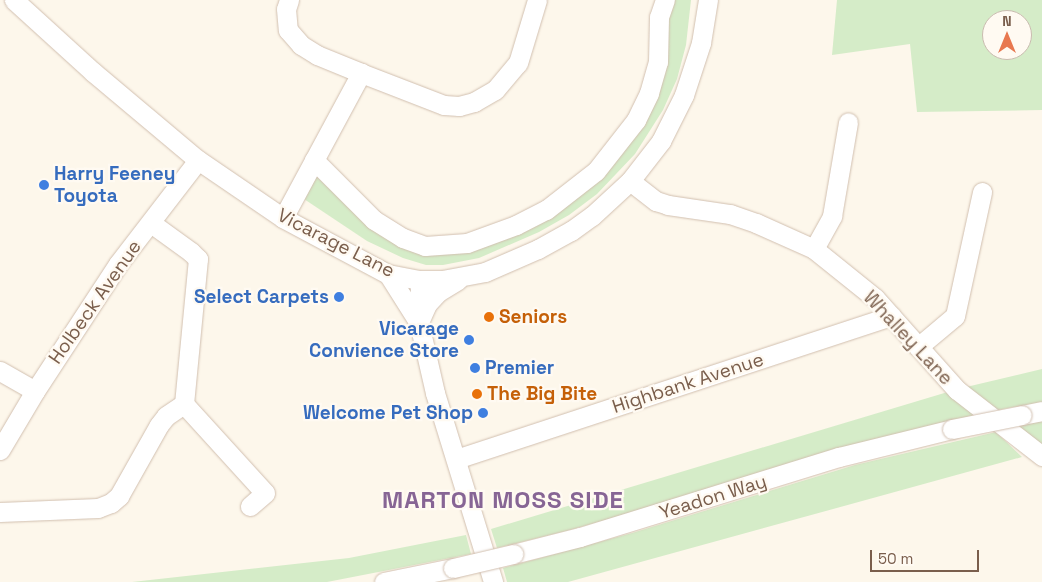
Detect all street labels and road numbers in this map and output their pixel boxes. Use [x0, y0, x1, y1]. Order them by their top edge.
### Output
street label: Vicarage Lane [273, 204, 399, 282]
street label: Holbeck Avenue [44, 236, 146, 368]
street label: Whalley Lane [859, 286, 957, 390]
street label: Highbank Avenue [609, 348, 767, 418]
street label: Yeadon Way [657, 470, 769, 524]

